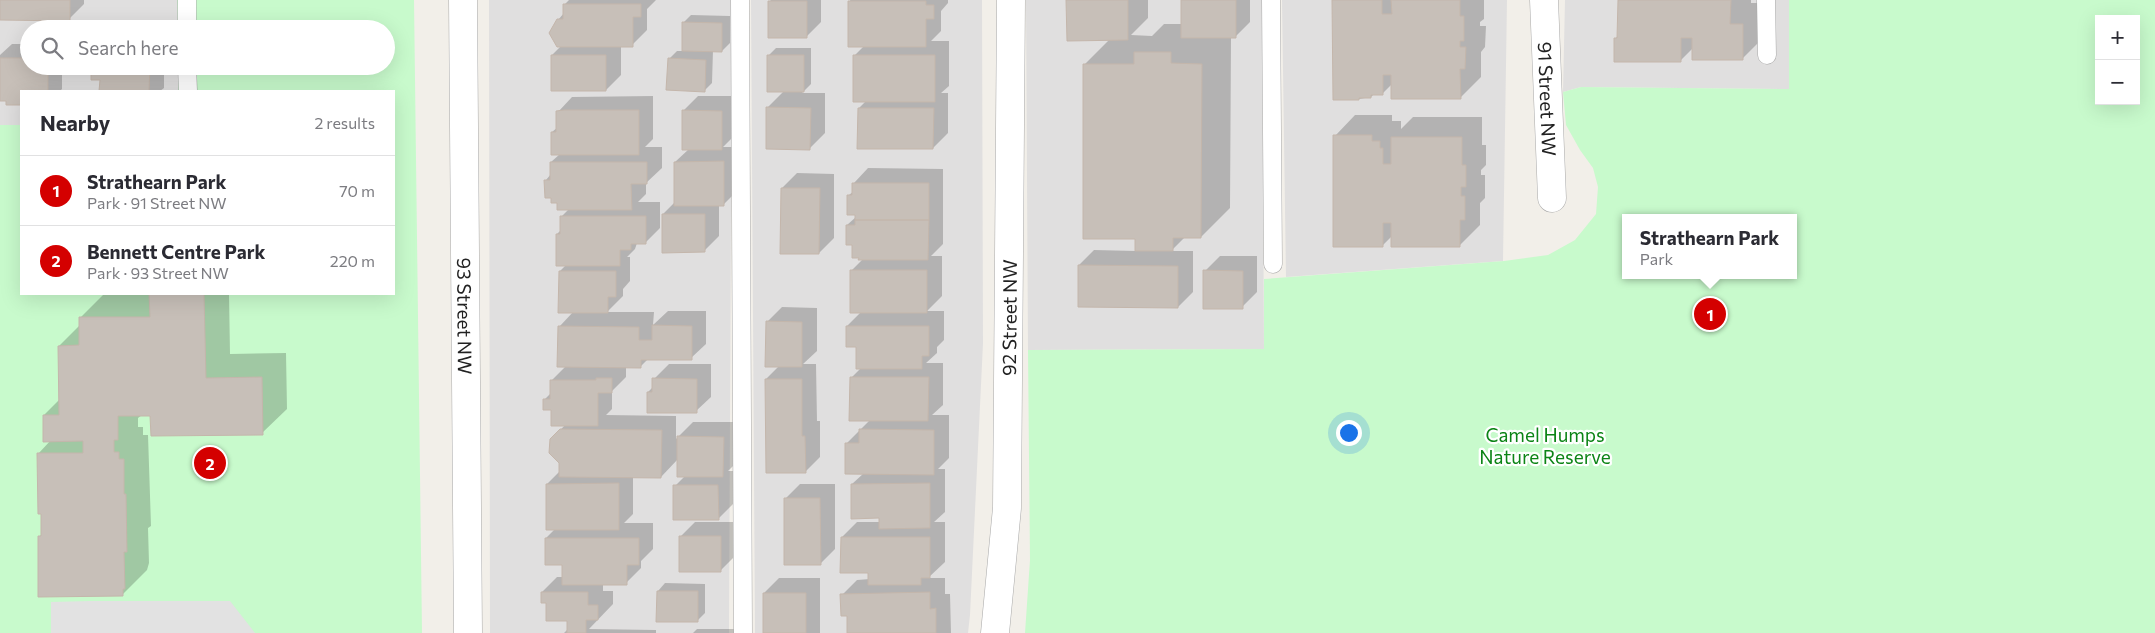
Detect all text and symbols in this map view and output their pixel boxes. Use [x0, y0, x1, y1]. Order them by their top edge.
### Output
map controls [2095, 15, 2140, 105]
button: + [2095, 15, 2140, 60]
search box [20, 20, 395, 75]
icon: search [38, 34, 66, 62]
text: Search here [78, 36, 178, 59]
street label: 91 Street NW [1534, 41, 1562, 157]
button: − [2095, 60, 2140, 105]
text: Nearby [40, 110, 110, 135]
text: 2 results [314, 113, 375, 132]
text: Strathearn Park [87, 170, 227, 193]
text: 1 [52, 181, 60, 200]
text: 70 m [339, 181, 375, 200]
text: Park · 91 Street NW [87, 193, 227, 212]
popup [1622, 214, 1797, 279]
text: Strathearn Park [1640, 226, 1779, 249]
text: Bennett Centre Park [87, 240, 266, 263]
text: Park [1640, 249, 1673, 268]
text: 2 [51, 251, 61, 270]
text: 220 m [330, 251, 375, 270]
street label: 93 Street NW [454, 257, 477, 375]
street label: 92 Street NW [997, 259, 1020, 376]
text: Park · 93 Street NW [87, 263, 229, 282]
pin: 1 [1694, 295, 1726, 333]
your location [1336, 420, 1362, 446]
park label: Camel Humps Nature Reserve [1479, 423, 1611, 468]
pin: 2 [194, 444, 226, 482]

